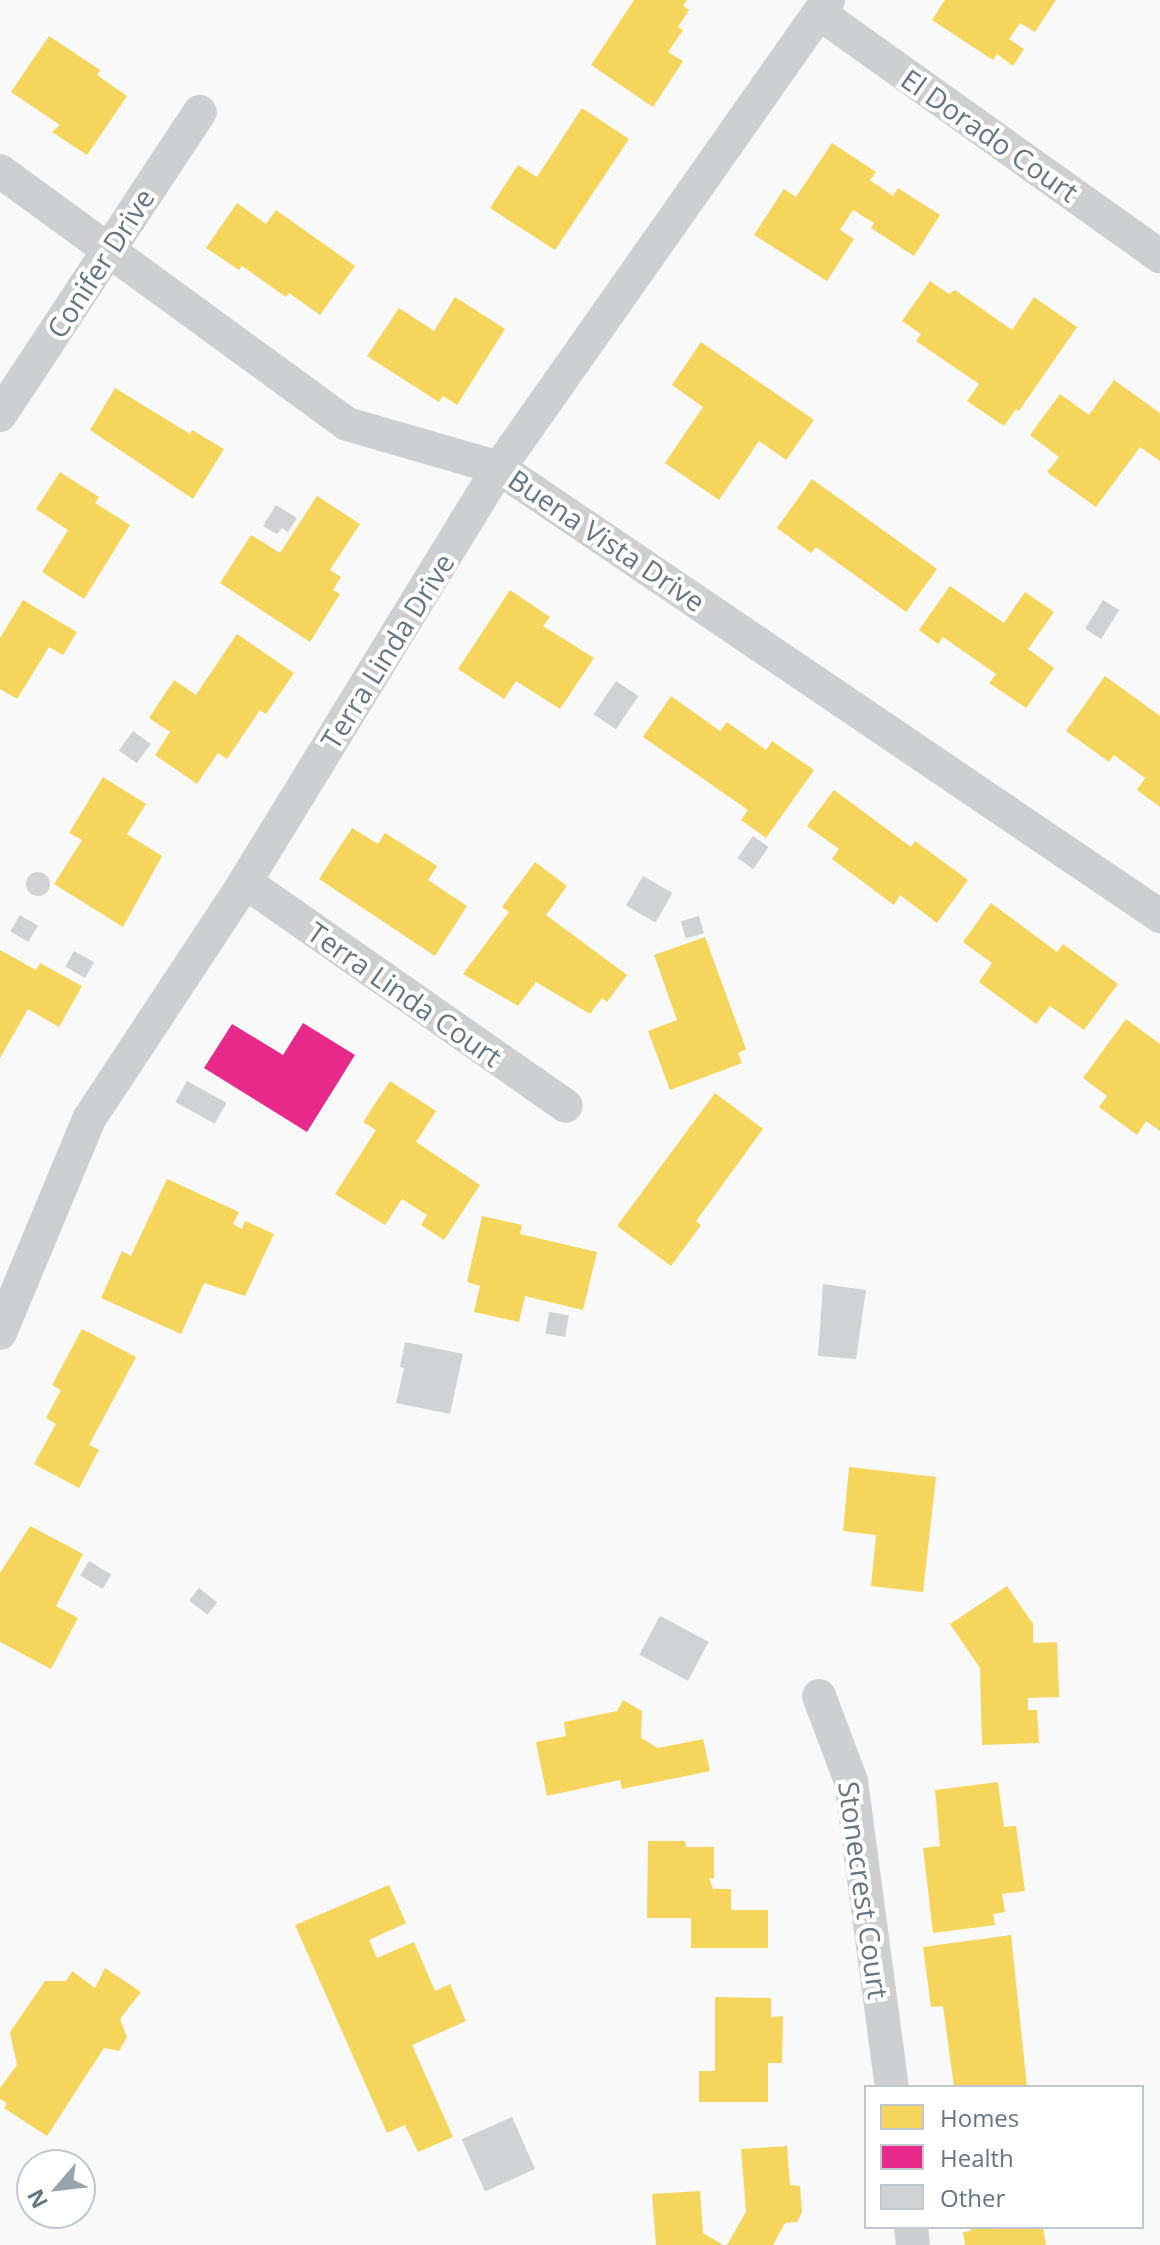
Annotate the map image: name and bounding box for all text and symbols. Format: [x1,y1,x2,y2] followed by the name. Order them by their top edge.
[895,61,1085,209] street label: El Dorado Court
[39,182,161,344] street label: Conifer Drive
[502,462,712,618] street label: Buena Vista Drive
[313,547,461,755] street label: Terra Linda Drive
[302,915,508,1073] street label: Terra Linda Court
[832,1779,896,2001] street label: Stonecrest Court
[864,2085,1144,2229] legend
[940,2101,1019,2134] text: Homes
[940,2141,1014,2174] text: Health
[16,2149,96,2229] north arrow
[940,2181,1005,2214] text: Other
[19,2184,54,2214] text: N

